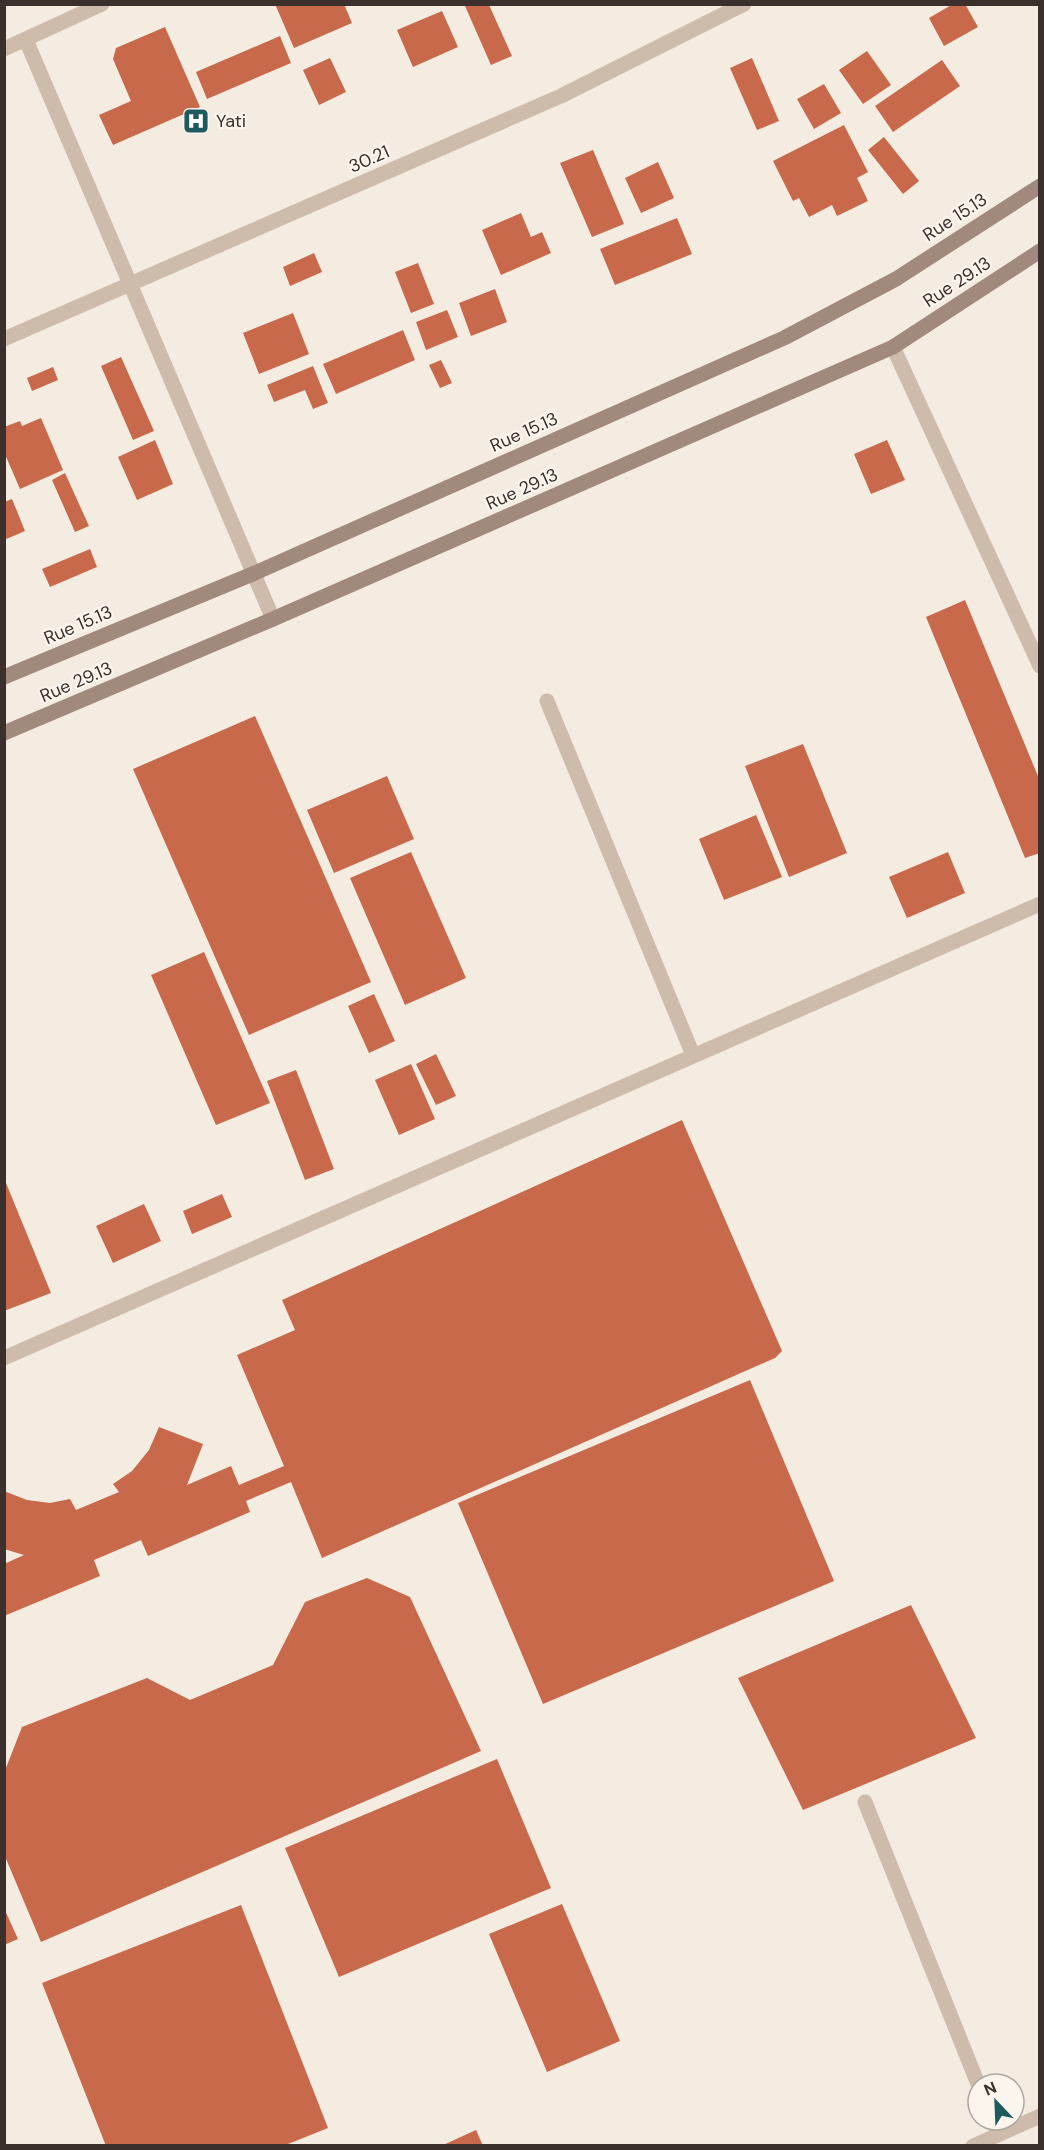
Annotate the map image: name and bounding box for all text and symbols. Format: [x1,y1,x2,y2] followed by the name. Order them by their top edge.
[181,106,211,136] hospital icon: Yati
[216,109,246,133] place label: Yati
[345,140,393,178] street label: 30.21
[918,187,992,247] street label: Rue 15.13
[918,251,996,313] street label: Rue 29.13
[486,406,562,458] street label: Rue 15.13
[482,463,562,515] street label: Rue 29.13
[40,600,116,650] street label: Rue 15.13
[36,656,116,708] street label: Rue 29.13
[966,2072,1026,2132] north arrow
[981,2077,1000,2101] text: N

